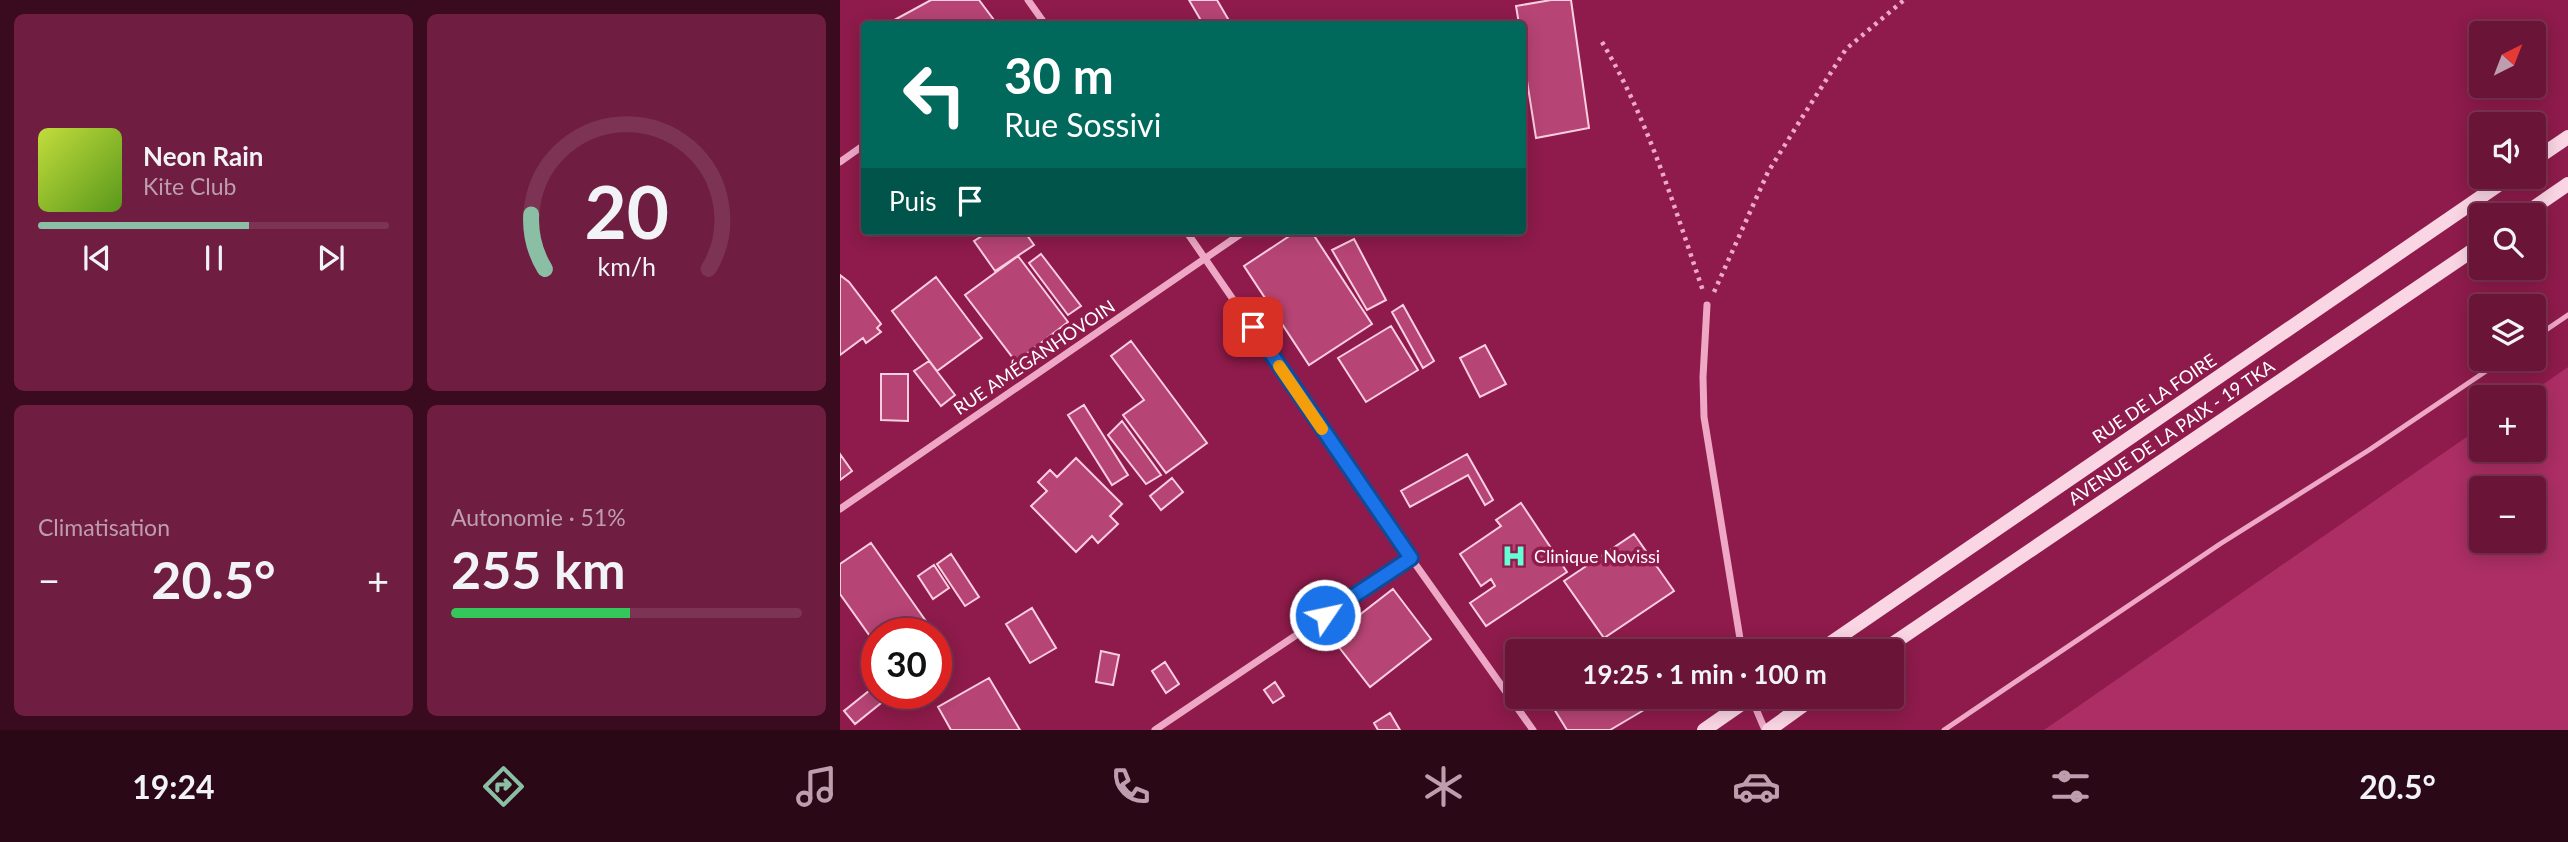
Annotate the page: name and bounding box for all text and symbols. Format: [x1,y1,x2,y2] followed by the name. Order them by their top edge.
[2469,21,2546,98] north arrow
[2469,21,2546,553] map controls
[1004,46,1114,104] text: 30 m
[889,49,980,140] icon: left
[1004,105,1161,144] text: Rue Sossivi
[2469,112,2546,189] button: sound
[143,140,263,172] text: Neon Rain
[584,167,669,255] text: 20
[143,172,236,200] text: Kite Club
[951,182,989,220] icon: arrive
[889,185,937,217] text: Puis
[2469,203,2546,280] button: search
[78,239,116,277] icon: previous
[195,239,233,277] icon: pause
[312,239,350,277] icon: next
[597,251,656,281] text: km/h
[2469,294,2546,371] button: layers
[949,295,1119,419] street label: RUE AMÉGANHOVOIN
[1223,297,1283,357] pin
[1234,308,1272,346] icon: arrive
[2088,348,2220,448] street label: RUE DE LA FOIRE
[2064,354,2279,509] street label: AVENUE DE LA PAIX - 19 TKA
[2469,385,2546,462] button: +
[2469,476,2546,553] button: −
[451,503,626,531] text: Autonomie · 51%
[38,513,170,541] text: Climatisation
[451,538,625,600] text: 255 km
[1500,542,1528,570] hospital icon: Clinique Novissi
[1534,545,1660,567] place label: Clinique Novissi
[151,548,276,610] text: 20.5°
[38,557,60,603] text: −
[367,557,389,603] text: +
[1288,578,1362,652] position arrow
[861,618,952,709] speed limit sign: 30
[1582,658,1827,690] text: 19:25 · 1 min · 100 m
[479,762,528,811] icon: directions
[792,762,841,811] icon: music
[1106,762,1155,811] icon: phone
[1419,762,1468,811] icon: climate
[1732,762,1781,811] icon: car
[2046,762,2095,811] icon: filters
[132,767,215,806] text: 19:24
[2359,767,2436,806] text: 20.5°

